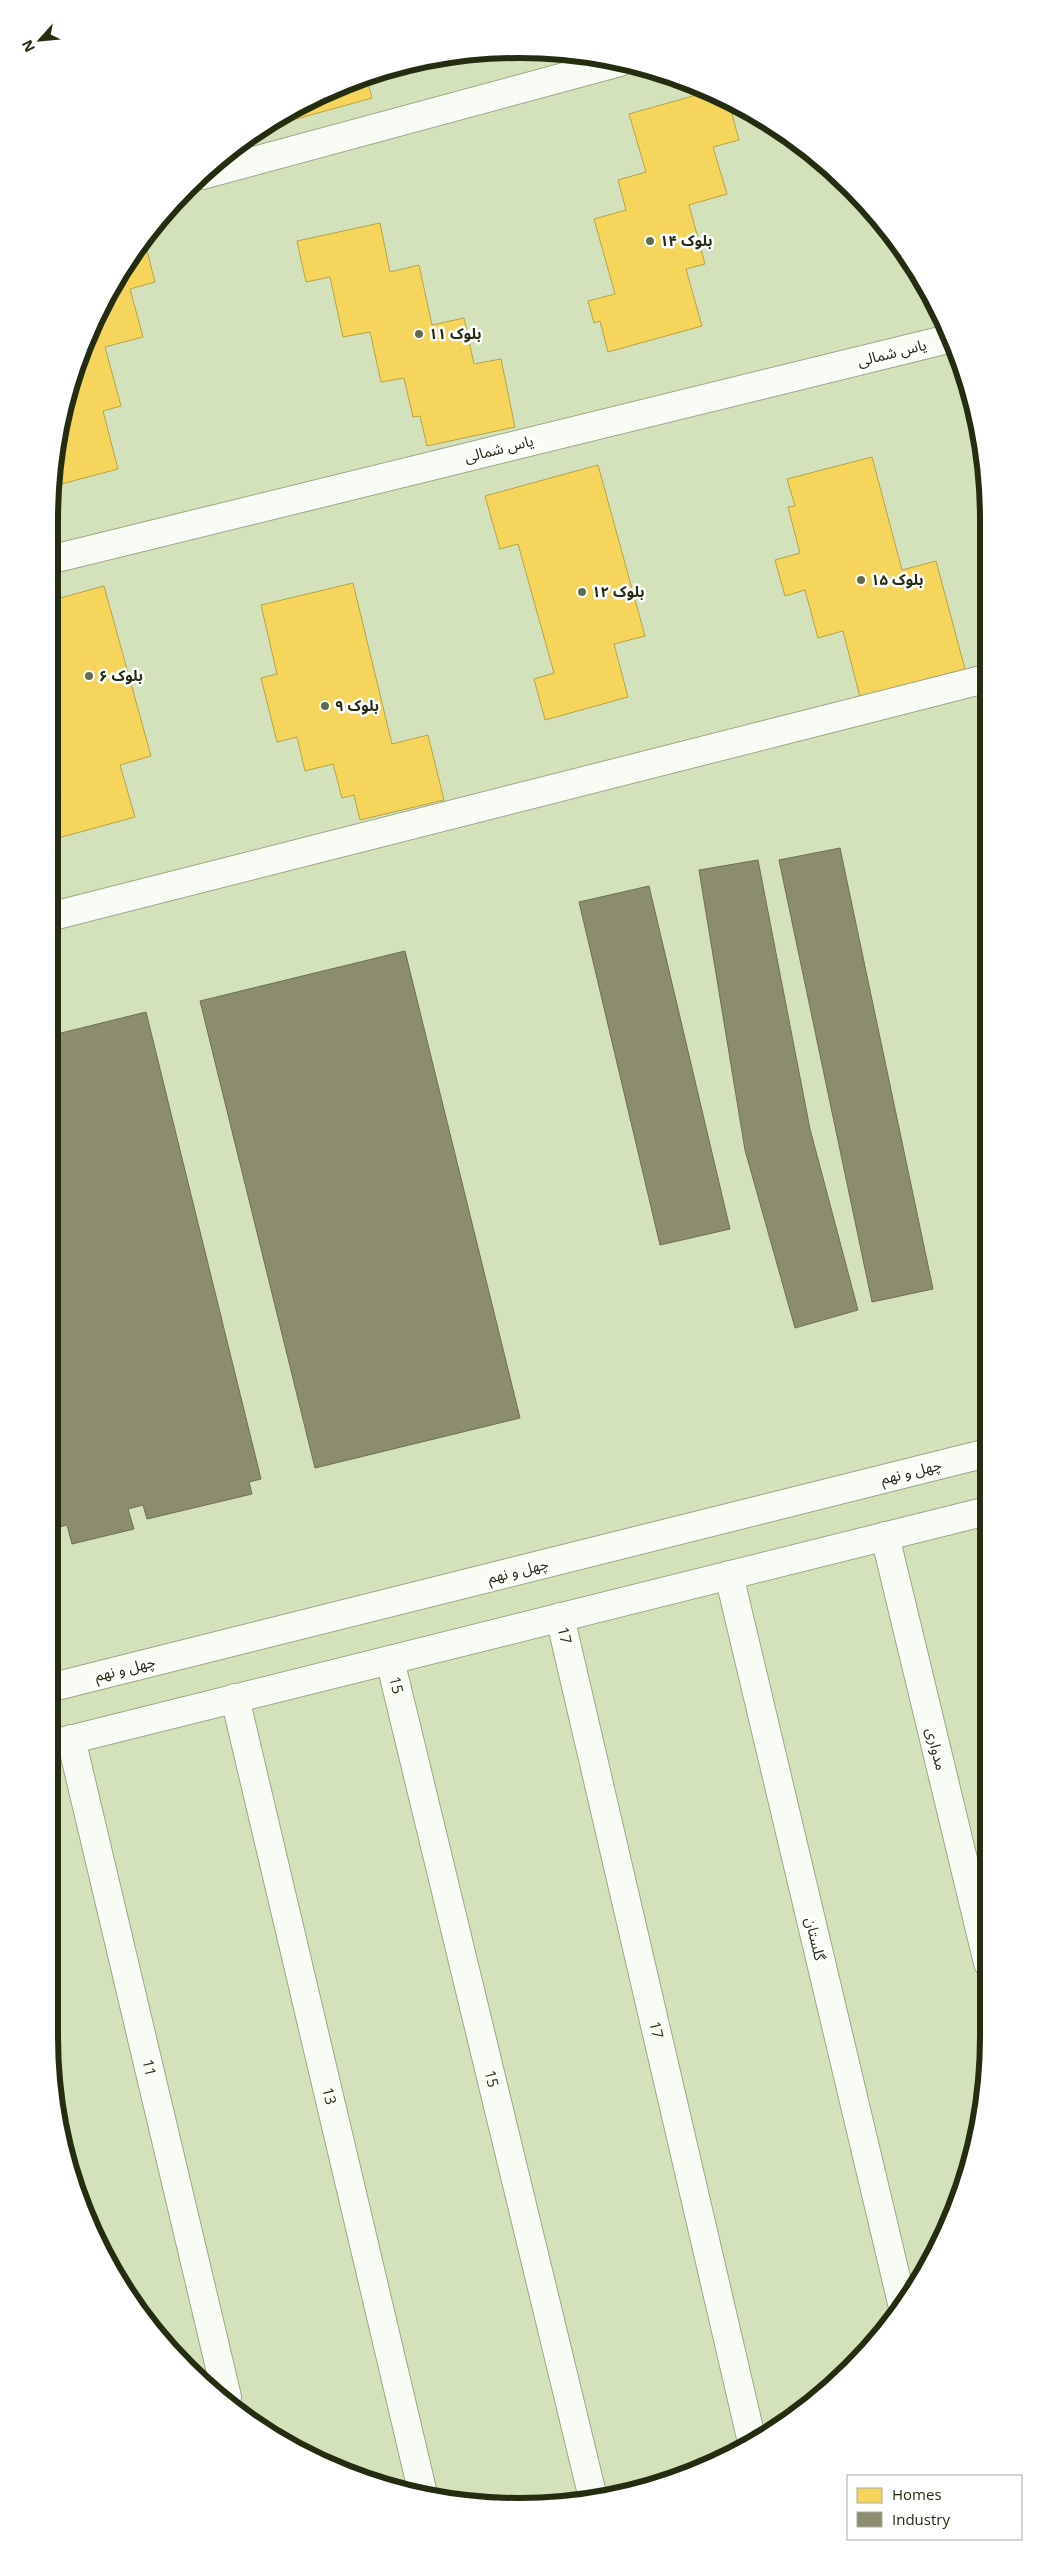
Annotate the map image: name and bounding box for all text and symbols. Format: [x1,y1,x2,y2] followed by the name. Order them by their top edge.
[15,15,65,65] north arrow
[17,37,39,56] text: N
[660,230,712,250] place label: بلوک ۱۴
[644,235,656,247] marker: بلوک ۱۴
[429,323,481,343] place label: بلوک ۱۱
[413,328,425,340] marker: بلوک ۱۱
[855,334,928,370] street label: یاس شمالی
[462,430,535,466] street label: یاس شمالی
[871,569,923,589] place label: بلوک ۱۵
[855,574,867,586] marker: بلوک ۱۵
[592,581,644,601] place label: بلوک ۱۲
[576,586,588,598] marker: بلوک ۱۲
[99,665,143,685] place label: بلوک ۶
[83,670,95,682] marker: بلوک ۶
[335,695,379,715] place label: بلوک ۹
[319,700,331,712] marker: بلوک ۹
[878,1454,944,1490] street label: چهل و نهم
[485,1553,551,1589] street label: چهل و نهم
[554,1625,577,1646] street label: 17
[92,1651,158,1687] street label: چهل و نهم
[385,1674,409,1696] street label: 15
[922,1725,952,1772] street label: مدواری
[801,1915,831,1963] street label: گلستان
[645,2019,669,2040] street label: 17
[138,2057,162,2078] street label: 11
[481,2068,504,2089] street label: 15
[318,2085,342,2106] street label: 13
[847,2475,1022,2540] legend
[892,2484,942,2504] text: Homes
[892,2509,950,2529] text: Industry

